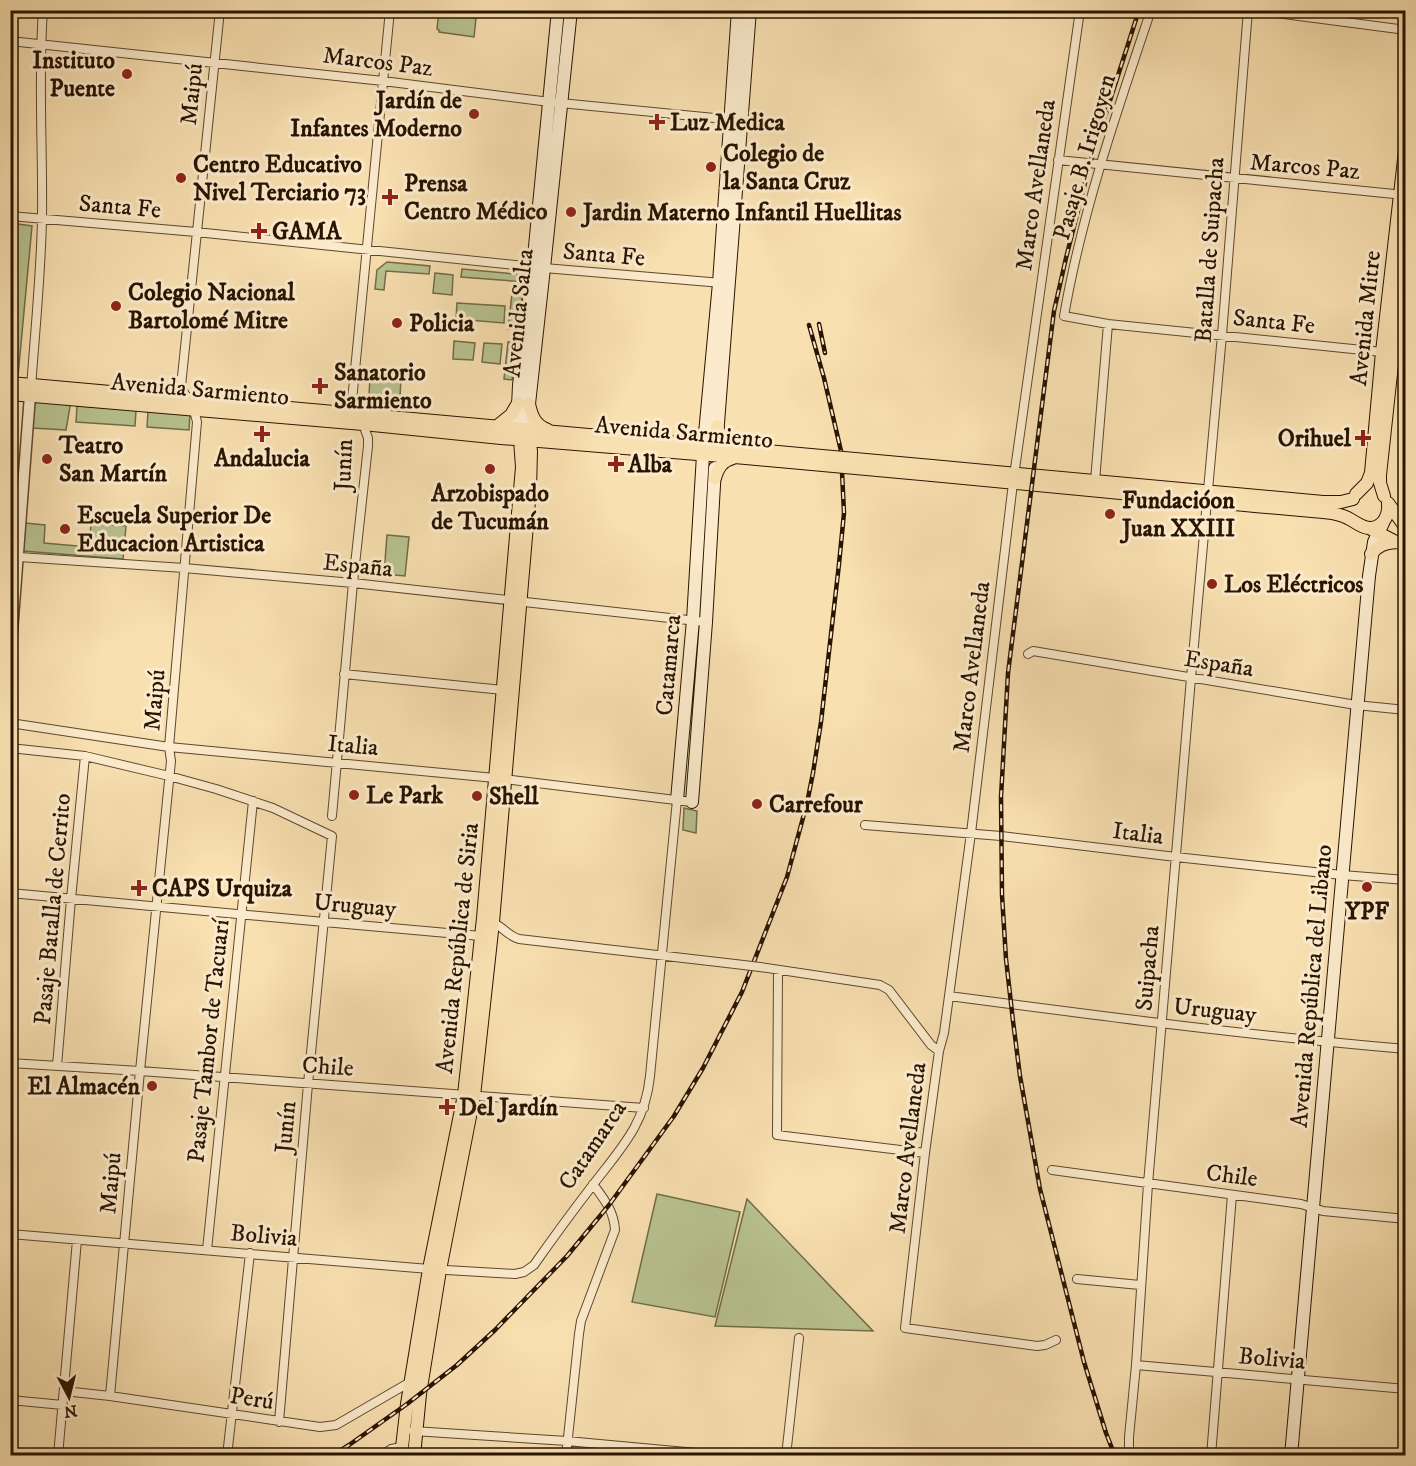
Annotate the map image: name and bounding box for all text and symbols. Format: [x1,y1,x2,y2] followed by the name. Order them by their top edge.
[321,40,435,84] street label: Marcos Paz
[32,46,115,104] place label: Instituto Puente
[174,62,210,126] street label: Maipú
[120,67,134,81] marker: Instituto Puente
[1047,70,1123,244] street label: Pasaje B. Irigoyen
[290,86,462,144] place label: Jardín de Infantes Moderno
[1009,97,1063,273] street label: Marco Avellaneda
[467,107,481,121] marker: Jardín de Infantes Moderno
[670,108,785,138] place label: Luz Medica
[648,113,666,131] marker: Luz Medica
[722,139,851,197] place label: Colegio de la Santa Cruz
[1248,147,1362,187] street label: Marcos Paz
[193,150,366,208] place label: Centro Educativo Nivel Terciario 73
[1189,156,1231,344] street label: Batalla de Suipacha
[704,160,718,174] marker: Colegio de la Santa Cruz
[404,169,548,227] place label: Prensa Centro Médico
[174,171,188,185] marker: Centro Educativo Nivel Terciario 73
[78,188,162,226] street label: Santa Fe
[381,188,399,206] marker: Prensa Centro Médico
[580,198,902,228] place label: Jardin Materno Infantil Huellitas
[564,205,578,219] marker: Jardin Materno Infantil Huellitas
[272,217,342,247] place label: GAMA
[250,222,268,240] marker: GAMA
[562,236,646,274] street label: Santa Fe
[497,247,541,379] street label: Avenida Salta
[1344,249,1388,387] street label: Avenida Mitre
[128,278,296,336] place label: Colegio Nacional Bartolomé Mitre
[109,299,123,313] marker: Colegio Nacional Bartolomé Mitre
[1231,303,1316,341] street label: Santa Fe
[409,309,475,339] place label: Policia
[390,316,404,330] marker: Policia
[334,358,432,416] place label: Sanatorio Sarmiento
[109,367,290,413] street label: Avenida Sarmiento
[311,377,329,395] marker: Sanatorio Sarmiento
[593,410,774,456] street label: Avenida Sarmiento
[1278,424,1352,454] place label: Orihuel
[255,427,269,441] marker: Andalucia
[58,431,167,489] place label: Teatro San Martín
[1356,431,1370,445] marker: Orihuel
[328,438,360,494] street label: Junín
[213,444,310,474] place label: Andalucia
[627,450,673,480] place label: Alba
[40,452,54,466] marker: Teatro San Martín
[609,457,623,471] marker: Alba
[483,462,497,476] marker: Arzobispado de Tucumán
[430,479,549,537] place label: Arzobispado de Tucumán
[1119,486,1235,544] place label: Fundacióon Juan XXIII
[77,501,271,559] place label: Escuela Superior De Educacion Artistica
[1103,507,1117,521] marker: Fundacióon Juan XXIII
[58,522,72,536] marker: Escuela Superior De Educacion Artistica
[322,547,395,585] street label: España
[1224,570,1363,600] place label: Los Eléctricos
[1205,577,1219,591] marker: Los Eléctricos
[947,579,997,755] street label: Marco Avellaneda
[650,612,688,717] street label: Catamarca
[1182,644,1257,684] street label: España
[137,668,173,732] street label: Maipú
[326,729,380,763] street label: Italia
[366,781,444,811] place label: Le Park
[489,782,539,812] place label: Shell
[347,788,361,802] marker: Le Park
[470,789,484,803] marker: Shell
[769,790,864,820] place label: Carrefour
[28,792,78,1026] street label: Pasaje Batalla de Cerrito
[750,797,764,811] marker: Carrefour
[1111,816,1166,852] street label: Italia
[430,820,486,1075] street label: Avenida República de Siria
[1285,843,1339,1129] street label: Avenida República del Libano
[152,874,293,904] place label: CAPS Urquiza
[130,879,148,897] marker: CAPS Urquiza
[1360,880,1374,894] marker: YPF
[312,887,398,925] street label: Uruguay
[1344,897,1389,927] place label: YPF
[181,916,237,1164] street label: Pasaje Tambor de Tacuarí
[1129,923,1167,1012] street label: Suipacha
[1172,992,1258,1030] street label: Uruguay
[301,1050,355,1084] street label: Chile
[883,1060,933,1236] street label: Marco Avellaneda
[27,1072,140,1102] place label: El Almacén
[145,1079,159,1093] marker: El Almacén
[459,1093,558,1123] place label: Del Jardín
[552,1094,634,1196] street label: Catamarca
[269,1099,303,1156] street label: Junín
[440,1100,454,1114] marker: Del Jardín
[93,1151,129,1215] street label: Maipú
[1204,1158,1259,1194] street label: Chile
[229,1218,299,1254] street label: Bolivia
[1237,1341,1307,1377] street label: Bolivia
[39,1367,99,1427] north arrow
[228,1381,276,1417] street label: Perú
[63,1400,78,1422] text: N

